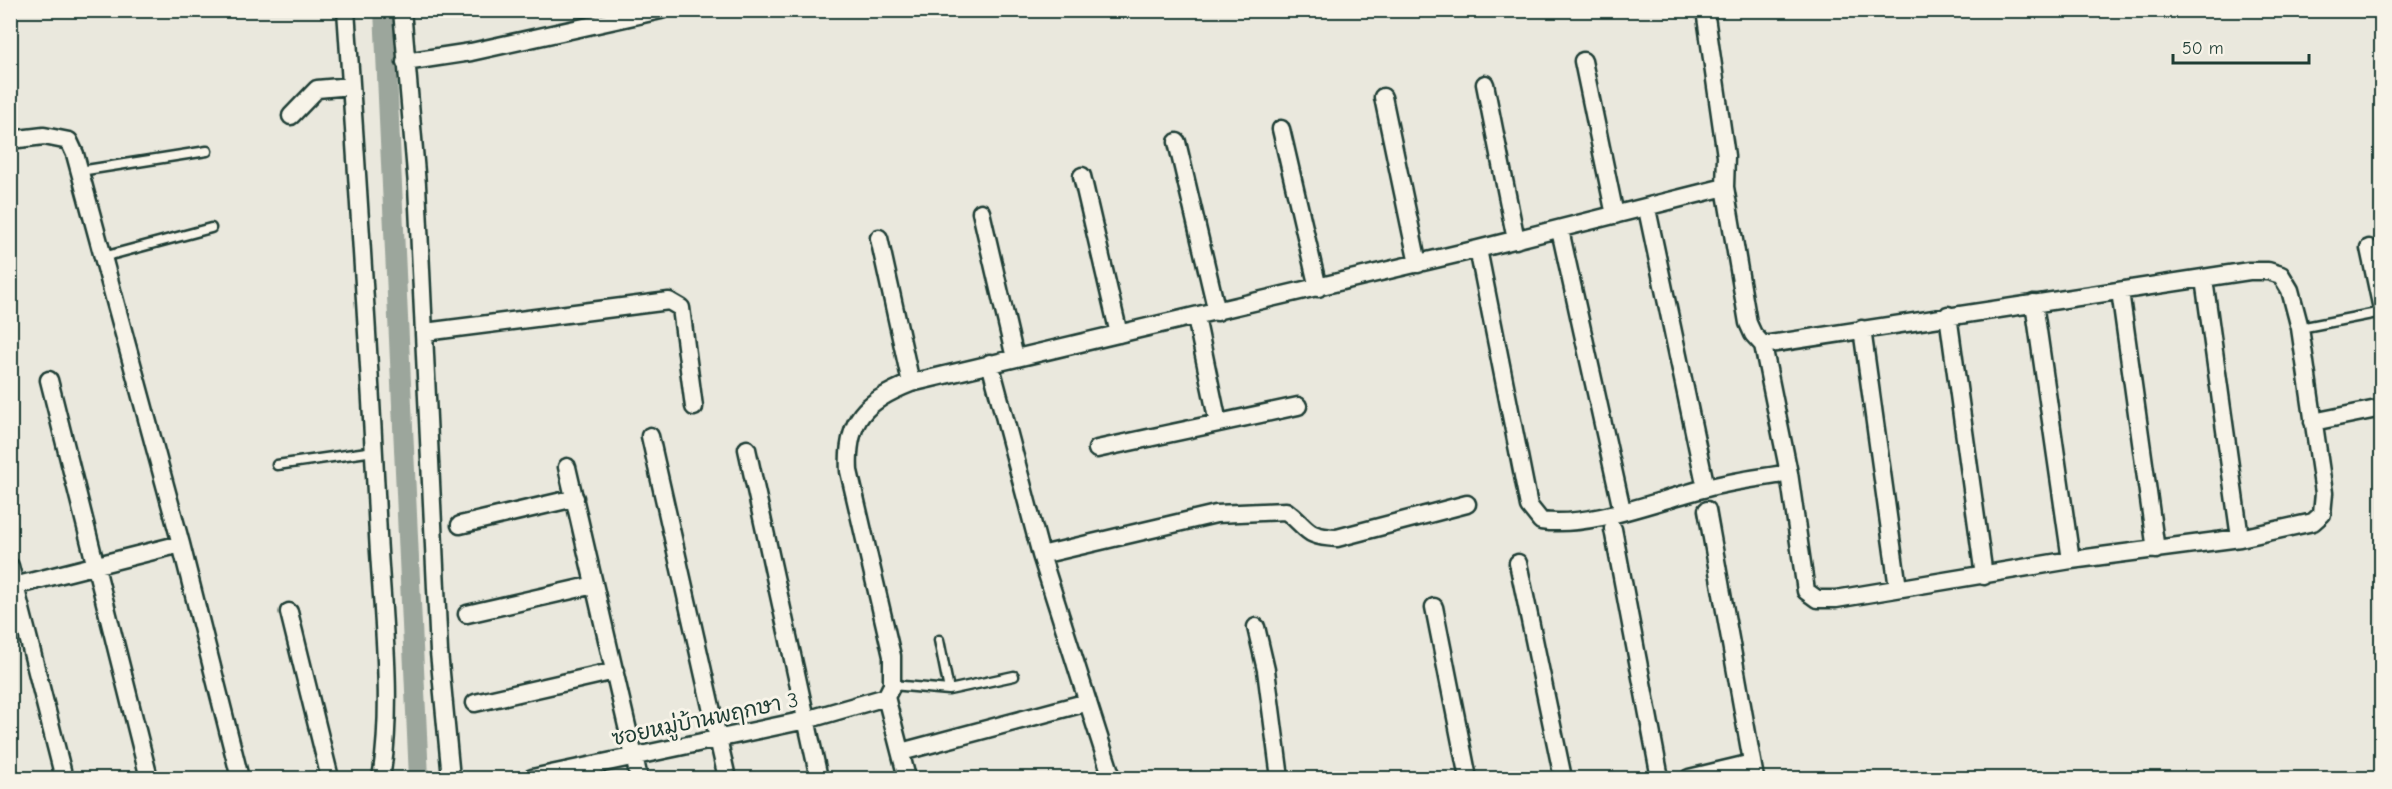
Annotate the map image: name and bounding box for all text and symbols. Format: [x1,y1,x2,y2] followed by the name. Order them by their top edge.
[2173,27,2310,65] scale bar
[2182,38,2224,59] text: 50 m
[609,687,801,754] street label: ซอยหมู่บ้านพฤกษา 3

